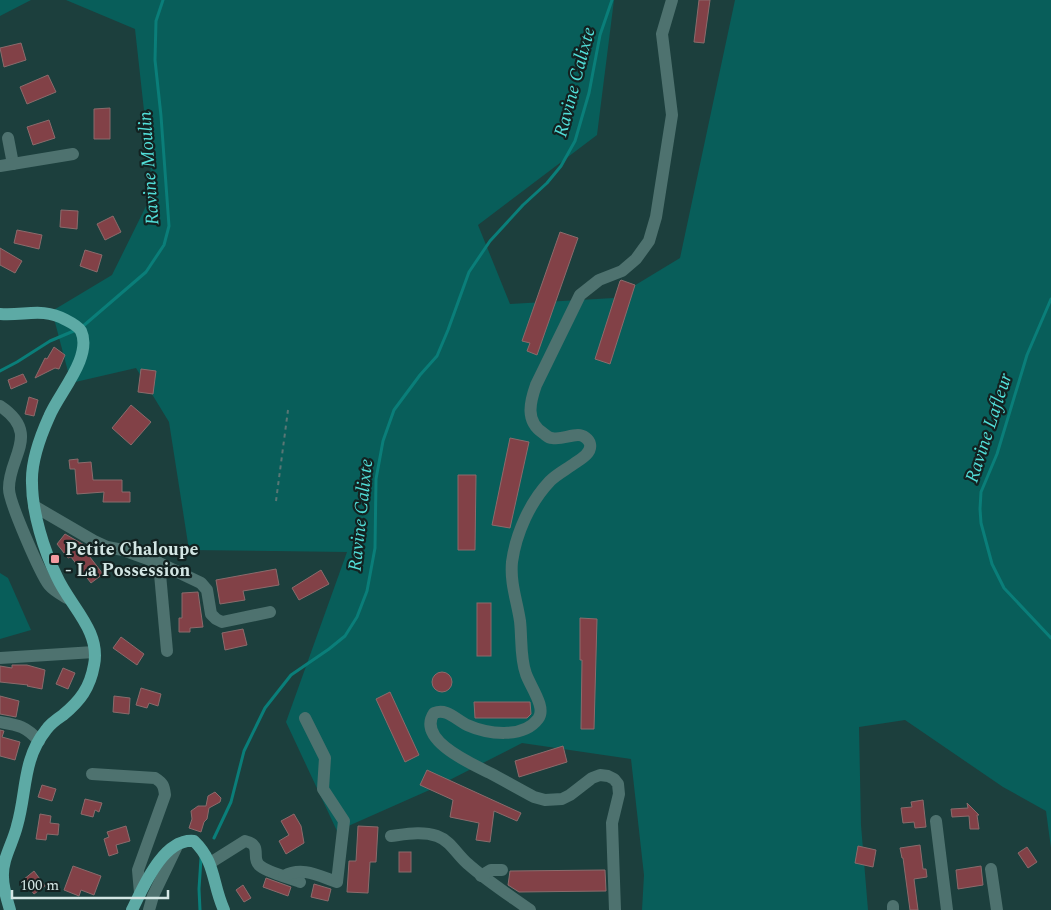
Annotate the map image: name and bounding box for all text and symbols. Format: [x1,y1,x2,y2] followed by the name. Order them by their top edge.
[546,24,604,140] water label: Ravine Calixte
[131,110,167,226] water label: Ravine Moulin
[958,369,1020,487] water label: Ravine Lafleur
[341,457,381,573] water label: Ravine Calixte
[65,536,199,584] place label: Petite Chaloupe - La Possession
[49,553,61,565] marker: Petite Chaloupe - La Possession
[12,868,169,900] scale bar
[20,874,59,897] text: 100 m

